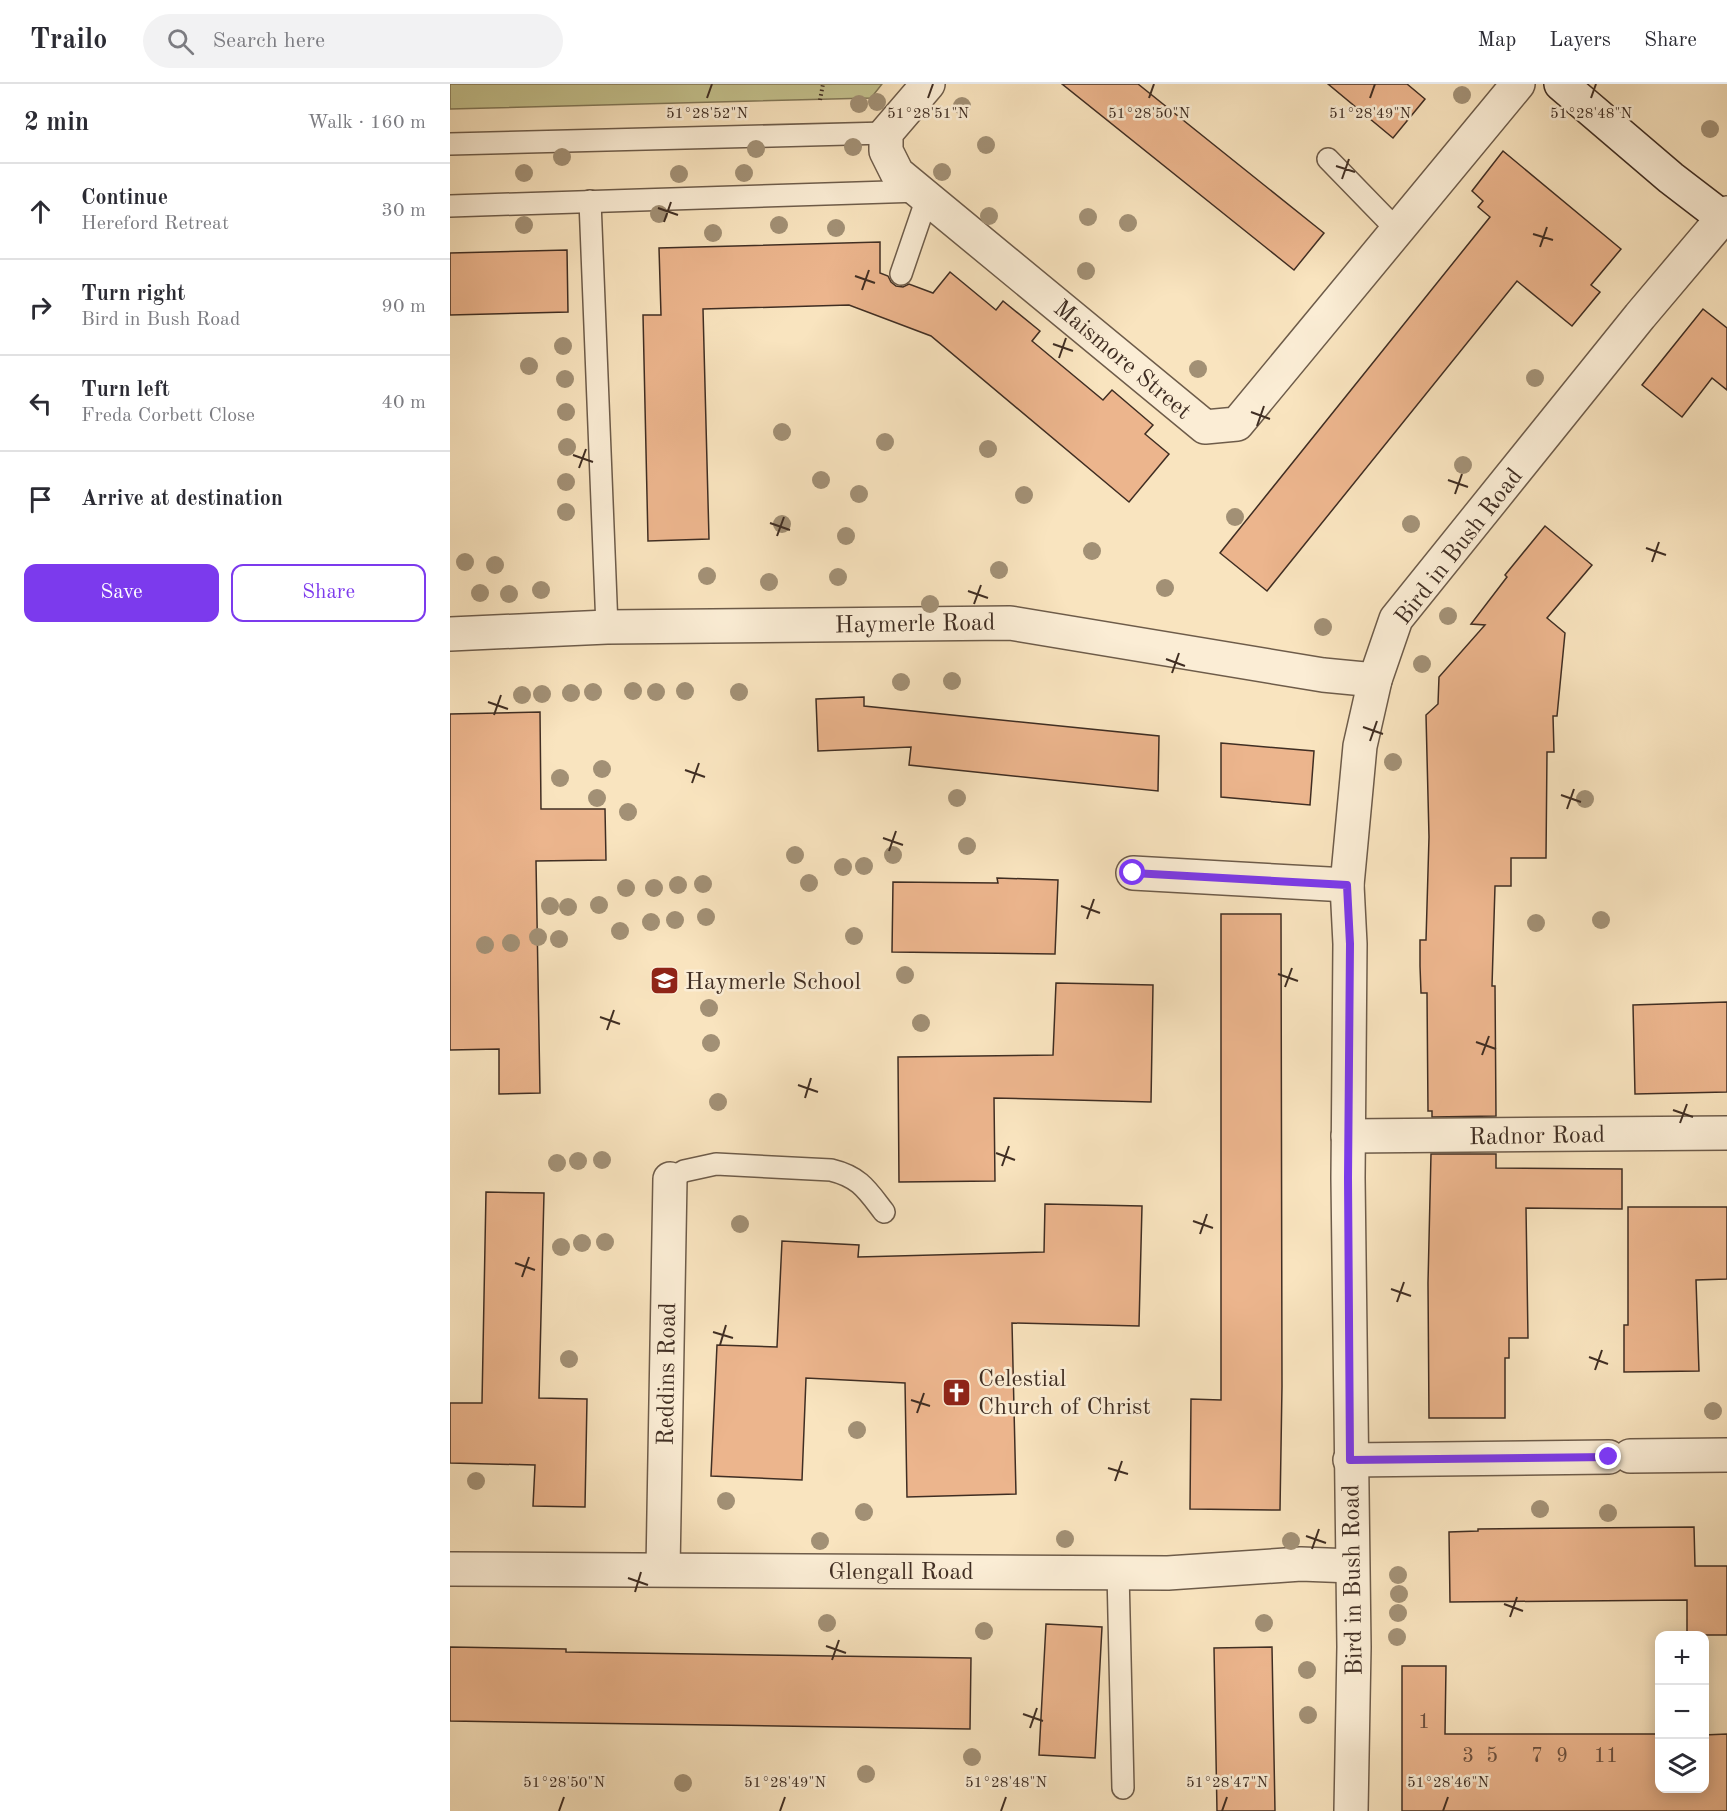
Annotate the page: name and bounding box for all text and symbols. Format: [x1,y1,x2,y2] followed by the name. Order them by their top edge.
[143,14,563,68] search box
[164,25,197,58] icon: search
[30,27,107,55] text: Trailo
[212,30,325,52] text: Search here
[1477,30,1516,51] text: Map
[1549,30,1611,51] text: Layers
[1644,30,1697,51] text: Share
[666,107,748,122] text: 51°28'52"N
[887,107,969,122] text: 51°28'51"N
[1108,107,1190,122] text: 51°28'50"N
[1329,107,1411,122] text: 51°28'49"N
[1550,107,1632,122] text: 51°28'48"N
[24,110,89,136] text: 2 min
[307,113,426,133] text: Walk · 160 m
[81,187,168,209] text: Continue
[24,195,57,228] icon: ahead
[381,201,426,221] text: 30 m
[81,214,229,234] text: Hereford Retreat
[81,283,185,305] text: Turn right
[24,291,57,324] icon: right
[1048,296,1195,425] street label: Maismore Street
[381,297,426,317] text: 90 m
[81,310,240,330] text: Bird in Bush Road
[81,379,170,401] text: Turn left
[24,387,57,420] icon: left
[381,393,426,413] text: 40 m
[81,406,255,426] text: Freda Corbett Close
[1391,464,1528,630] street label: Bird in Bush Road
[24,483,57,516] icon: arrive
[81,488,283,510] text: Arrive at destination
[24,564,219,622] button: Save
[231,564,426,622] button: Share
[834,612,996,638] street label: Haymerle Road
[1119,859,1145,885] route start
[648,965,680,997] school or university icon: Haymerle School
[685,971,861,995] place label: Haymerle School
[1469,1124,1605,1150] street label: Radnor Road
[655,1302,681,1446] street label: Reddins Road
[978,1368,1151,1420] place label: Celestial Church of Christ
[941,1376,973,1408] church icon: Celestial Church of Christ
[1595,1443,1621,1469] route end
[1340,1484,1368,1676] street label: Bird in Bush Road
[828,1561,974,1585] street label: Glengall Road
[1655,1631,1709,1793] map controls
[1655,1631,1709,1685] button: +
[1655,1685,1709,1739] button: −
[1418,1712,1430,1733] house number: 1
[1655,1739,1709,1793] button: layers
[1462,1746,1474,1767] house number: 3
[1486,1746,1498,1767] house number: 5
[1531,1746,1543,1767] house number: 7
[1556,1746,1568,1767] house number: 9
[1594,1746,1618,1767] house number: 11
[523,1776,605,1791] text: 51°28'50"N
[744,1776,826,1791] text: 51°28'49"N
[965,1776,1047,1791] text: 51°28'48"N
[1186,1776,1268,1791] text: 51°28'47"N
[1407,1776,1489,1791] text: 51°28'46"N

